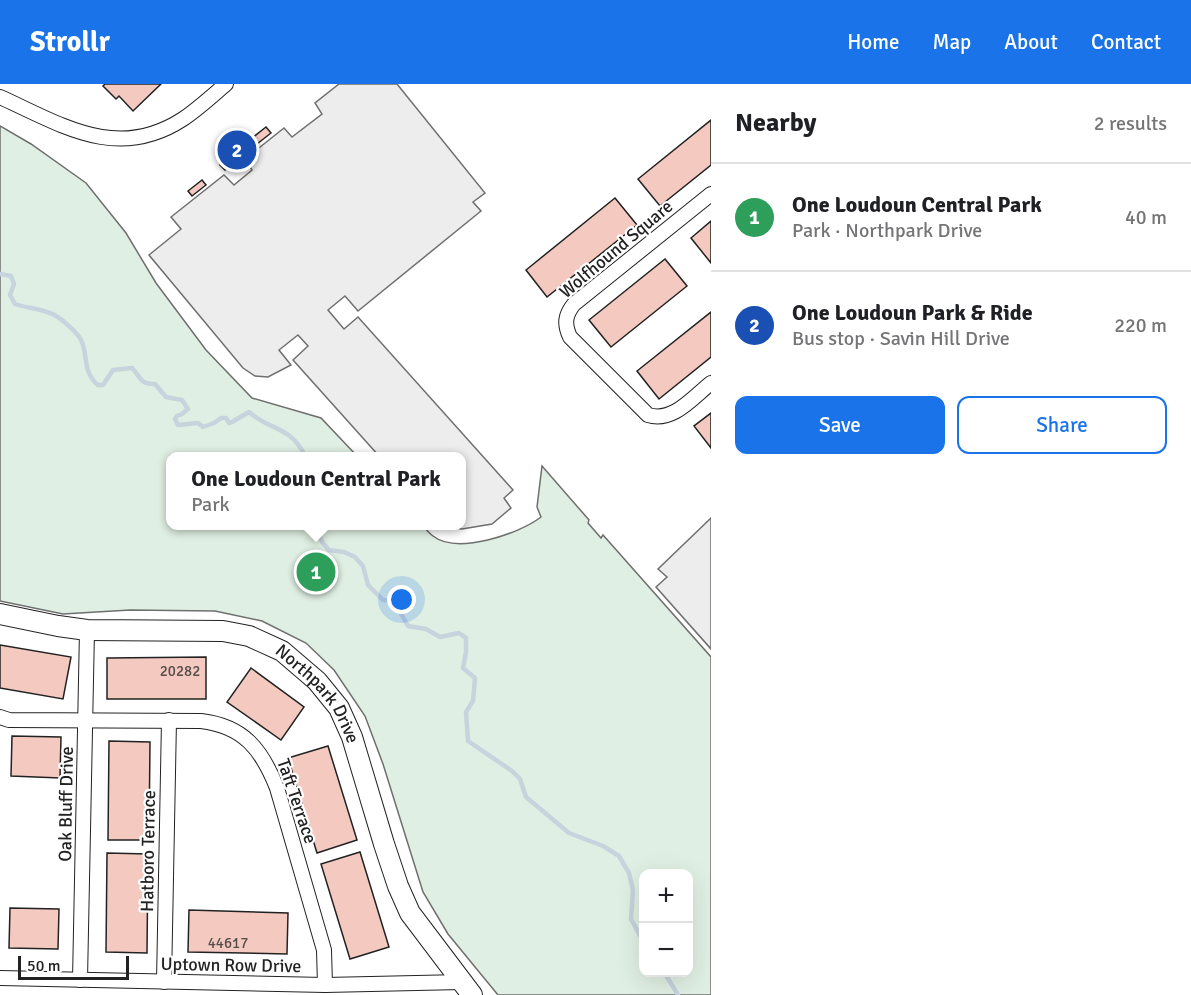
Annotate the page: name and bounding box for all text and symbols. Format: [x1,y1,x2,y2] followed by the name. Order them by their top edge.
[30,25,110,59] text: Strollr
[847,29,900,55] text: Home
[933,29,971,55] text: Map
[1004,29,1058,55] text: About
[1091,29,1161,55] text: Contact
[735,107,816,139] text: Nearby
[1094,111,1167,136] text: 2 results
[218,128,256,172] pin: 2
[792,191,1042,218] text: One Loudoun Central Park
[555,195,677,303] street label: Wolfhound Square
[749,205,760,230] text: 1
[1125,205,1167,230] text: 40 m
[792,218,982,243] text: Park · Northpark Drive
[792,299,1033,326] text: One Loudoun Park & Ride
[749,313,760,338] text: 2
[1114,313,1167,338] text: 220 m
[792,326,1010,351] text: Bus stop · Savin Hill Drive
[735,396,945,454] button: Save
[957,396,1167,454] button: Share
[166,452,466,530] popup
[191,465,441,492] text: One Loudoun Central Park
[191,492,230,517] text: Park
[296,550,336,594] pin: 1
[387,585,416,614] your location
[271,639,364,746] street label: Northpark Drive
[160,662,200,680] house number: 20282
[54,746,78,862] street label: Oak Bluff Drive
[272,756,322,846] street label: Taft Terrace
[136,790,160,912] street label: Hatboro Terrace
[639,869,693,977] map controls
[639,869,693,923] button: +
[639,923,693,977] button: −
[208,934,248,952] house number: 44617
[18,953,129,980] scale bar
[160,953,302,977] street label: Uptown Row Drive
[27,956,61,976] text: 50 m

